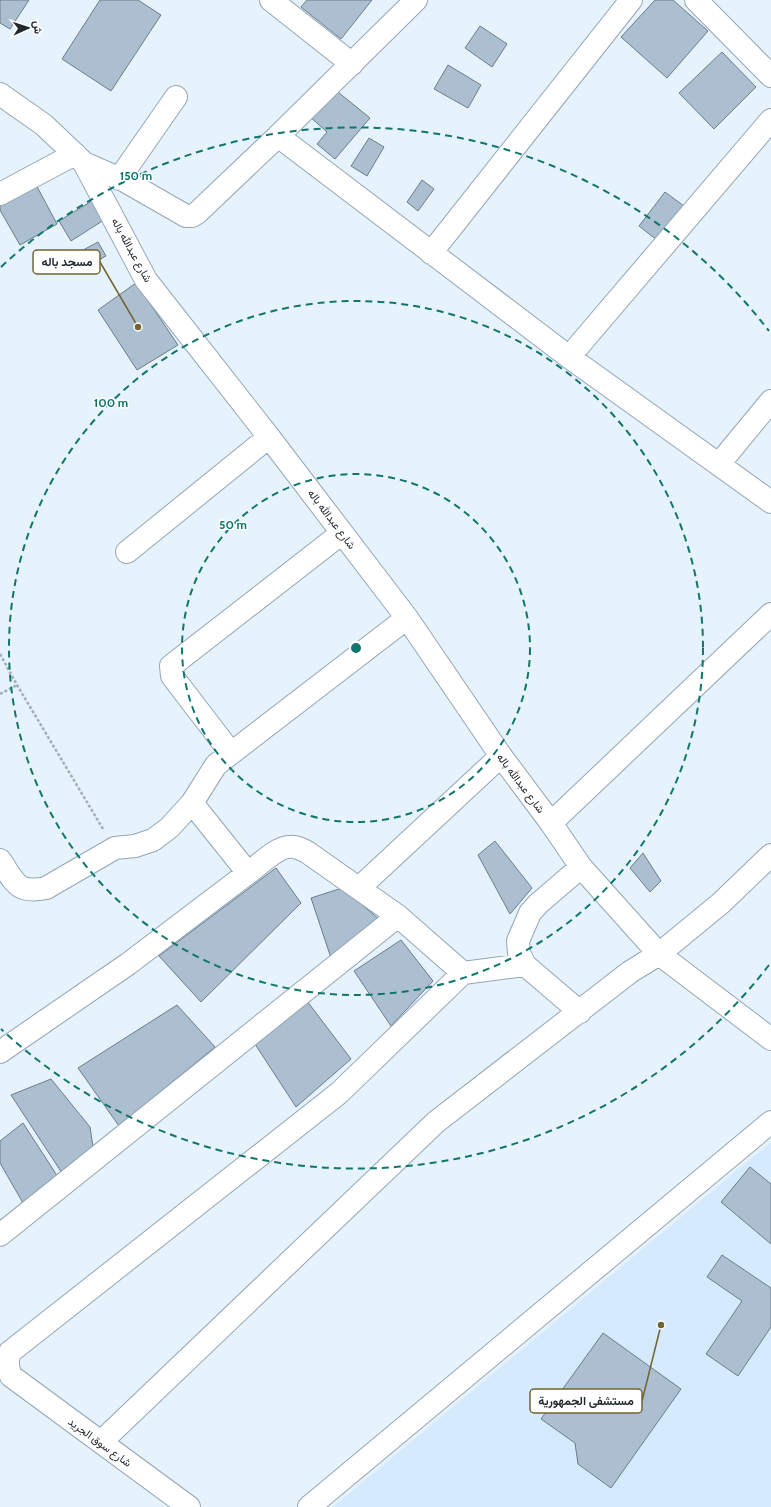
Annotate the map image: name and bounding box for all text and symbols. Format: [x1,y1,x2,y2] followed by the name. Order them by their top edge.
[8,8,48,48] north arrow
[31,21,45,34] text: ش
[120,168,152,183] text: 150 m
[108,215,156,285] street label: شارع عبدالله باله
[33,250,100,274] callout: مسجد باله
[42,254,93,269] text: مسجد باله
[94,395,128,410] text: 100 m
[304,486,359,553] street label: شارع عبدالله باله
[219,517,247,532] text: 50 m
[349,641,363,655] centre of rings
[493,750,548,817] street label: شارع عبدالله باله
[530,1389,642,1413] callout: مستشفى الجمهورية
[538,1393,634,1409] text: مستشفى الجمهورية
[65,1414,135,1471] street label: شارع سوق الجريد

